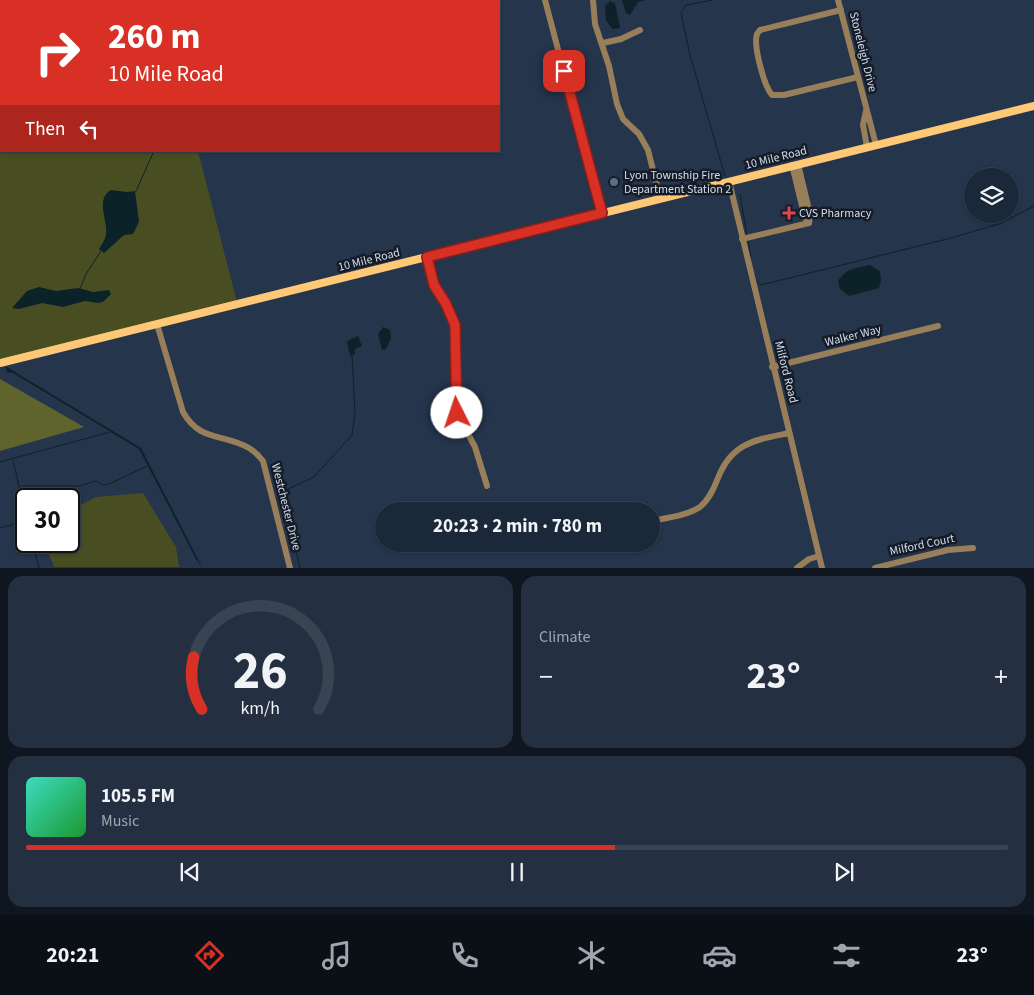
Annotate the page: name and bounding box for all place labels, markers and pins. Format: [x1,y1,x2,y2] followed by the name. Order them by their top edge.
[543,50,585,92] pin
[624,167,731,198] place label: Lyon Township Fire Department Station 2
[608,176,620,188] marker: Lyon Township Fire Department Station 2
[799,205,872,222] place label: CVS Pharmacy
[783,207,795,219] marker: CVS Pharmacy

